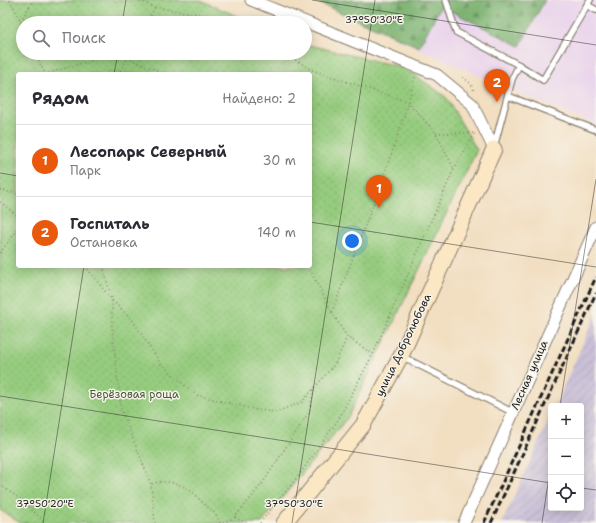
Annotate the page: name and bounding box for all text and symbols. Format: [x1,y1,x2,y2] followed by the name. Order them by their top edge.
[345,13,403,26] text: 37°50'30"E
[16,16,312,60] search box
[30,27,52,49] icon: search
[62,28,106,48] text: Поиск
[484,69,510,102] pin: 2
[32,87,89,109] text: Рядом
[222,90,296,107] text: Найдено: 2
[70,142,227,162] text: Лесопарк Северный
[42,152,48,169] text: 1
[262,152,296,169] text: 30 m
[70,162,101,179] text: Парк
[366,175,392,208] pin: 1
[70,214,149,234] text: Госпиталь
[40,224,50,241] text: 2
[257,224,296,241] text: 140 m
[342,231,362,251] your location
[70,234,137,251] text: Остановка
[372,291,435,399] street label: улица Добролюбова
[507,338,552,412] street label: Лесная улица
[89,387,179,402] park label: Берёзовая роща
[548,403,584,511] map controls
[548,403,584,439] button: +
[548,439,584,475] button: −
[548,475,584,511] button: locate
[16,497,74,510] text: 37°50'20"E
[265,497,323,510] text: 37°50'30"E

